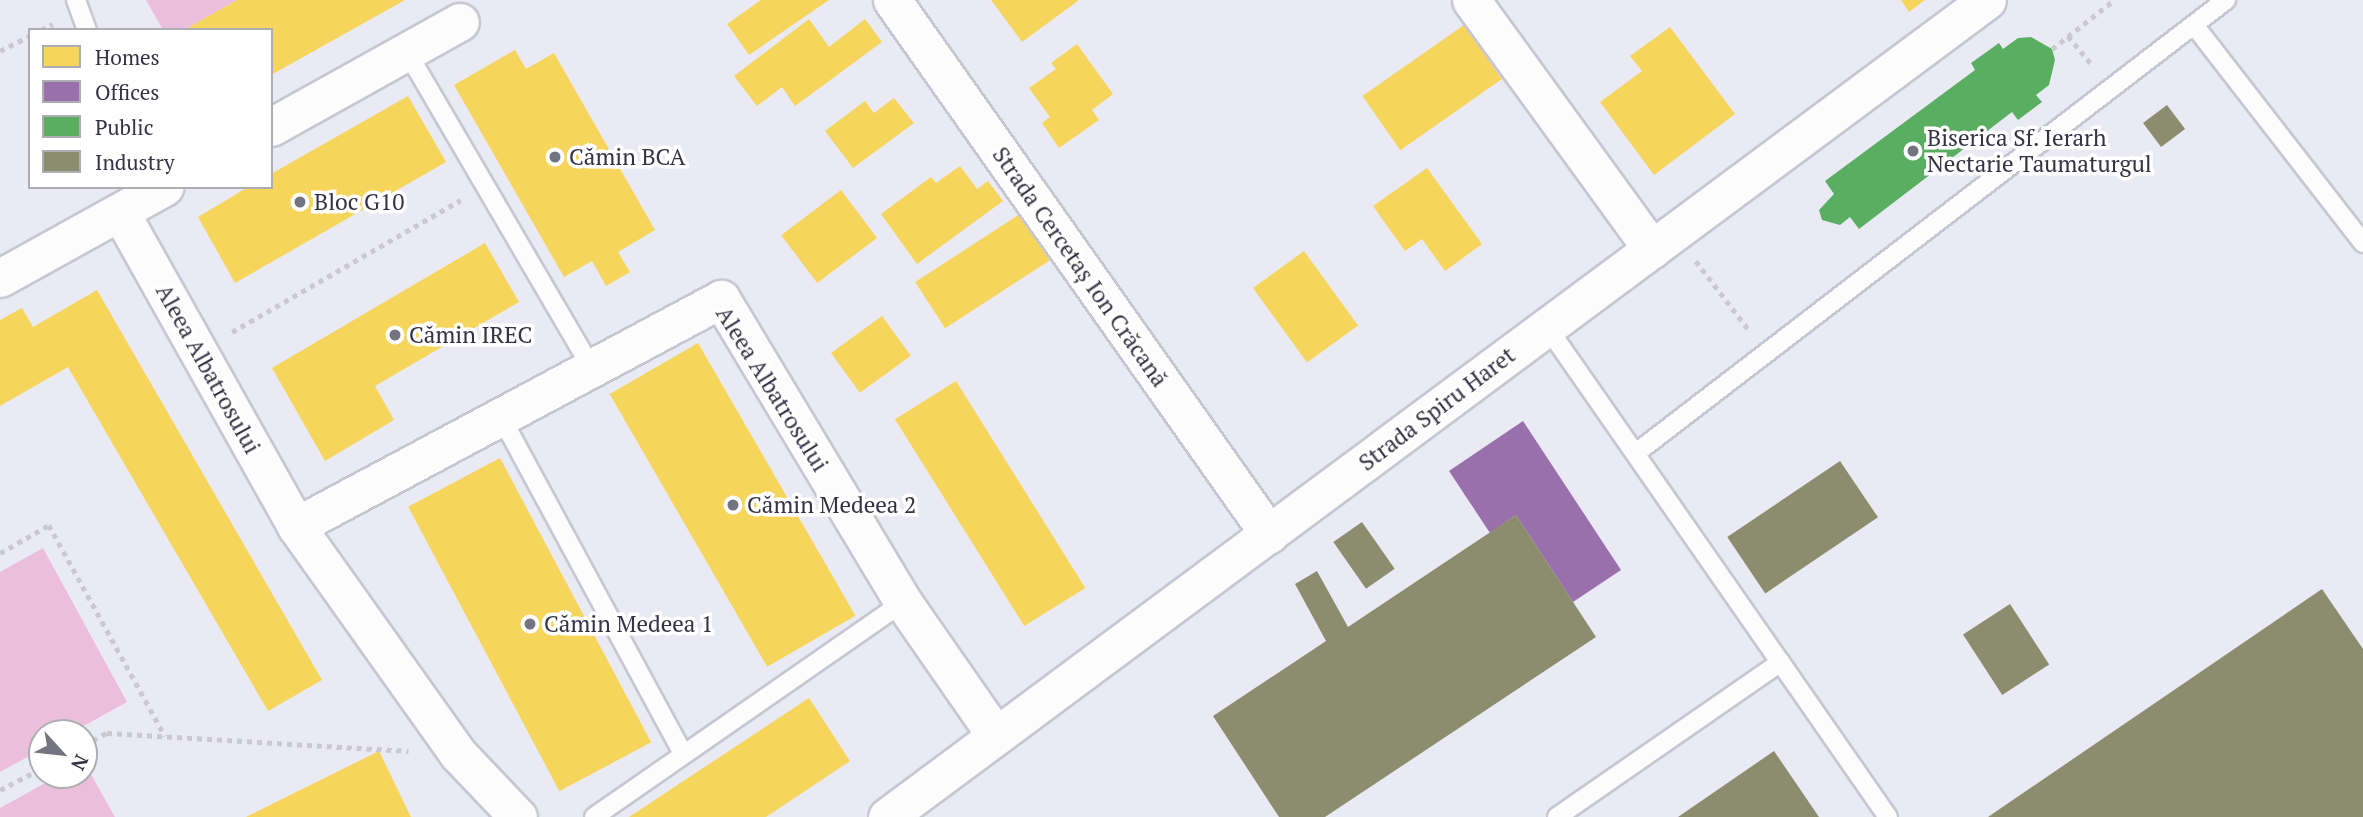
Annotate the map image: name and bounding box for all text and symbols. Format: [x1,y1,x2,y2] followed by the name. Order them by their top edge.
[28,28,273,189] legend
[95,43,160,71] text: Homes
[95,78,159,106] text: Offices
[95,113,153,141] text: Public
[1927,124,2152,178] place label: Biserica Sf. Ierarh Nectarie Taumaturgul
[987,142,1173,392] street label: Strada Cercetaș Ion Crăcană
[569,143,686,171] place label: Cămin BCA
[1905,143,1921,159] marker: Biserica Sf. Ierarh Nectarie Taumaturgul
[95,148,175,176] text: Industry
[547,149,563,165] marker: Cămin BCA
[314,188,404,216] place label: Bloc G10
[292,194,308,210] marker: Bloc G10
[150,279,266,459] street label: Aleea Albatrosului
[710,301,834,477] street label: Aleea Albatrosului
[409,321,532,349] place label: Cămin IREC
[387,327,403,343] marker: Cămin IREC
[1353,341,1521,477] street label: Strada Spiru Haret
[747,491,916,519] place label: Cămin Medeea 2
[725,497,741,513] marker: Cămin Medeea 2
[544,610,713,638] place label: Cămin Medeea 1
[522,616,538,632] marker: Cămin Medeea 1
[28,719,98,789] north arrow
[66,751,95,775] text: N

